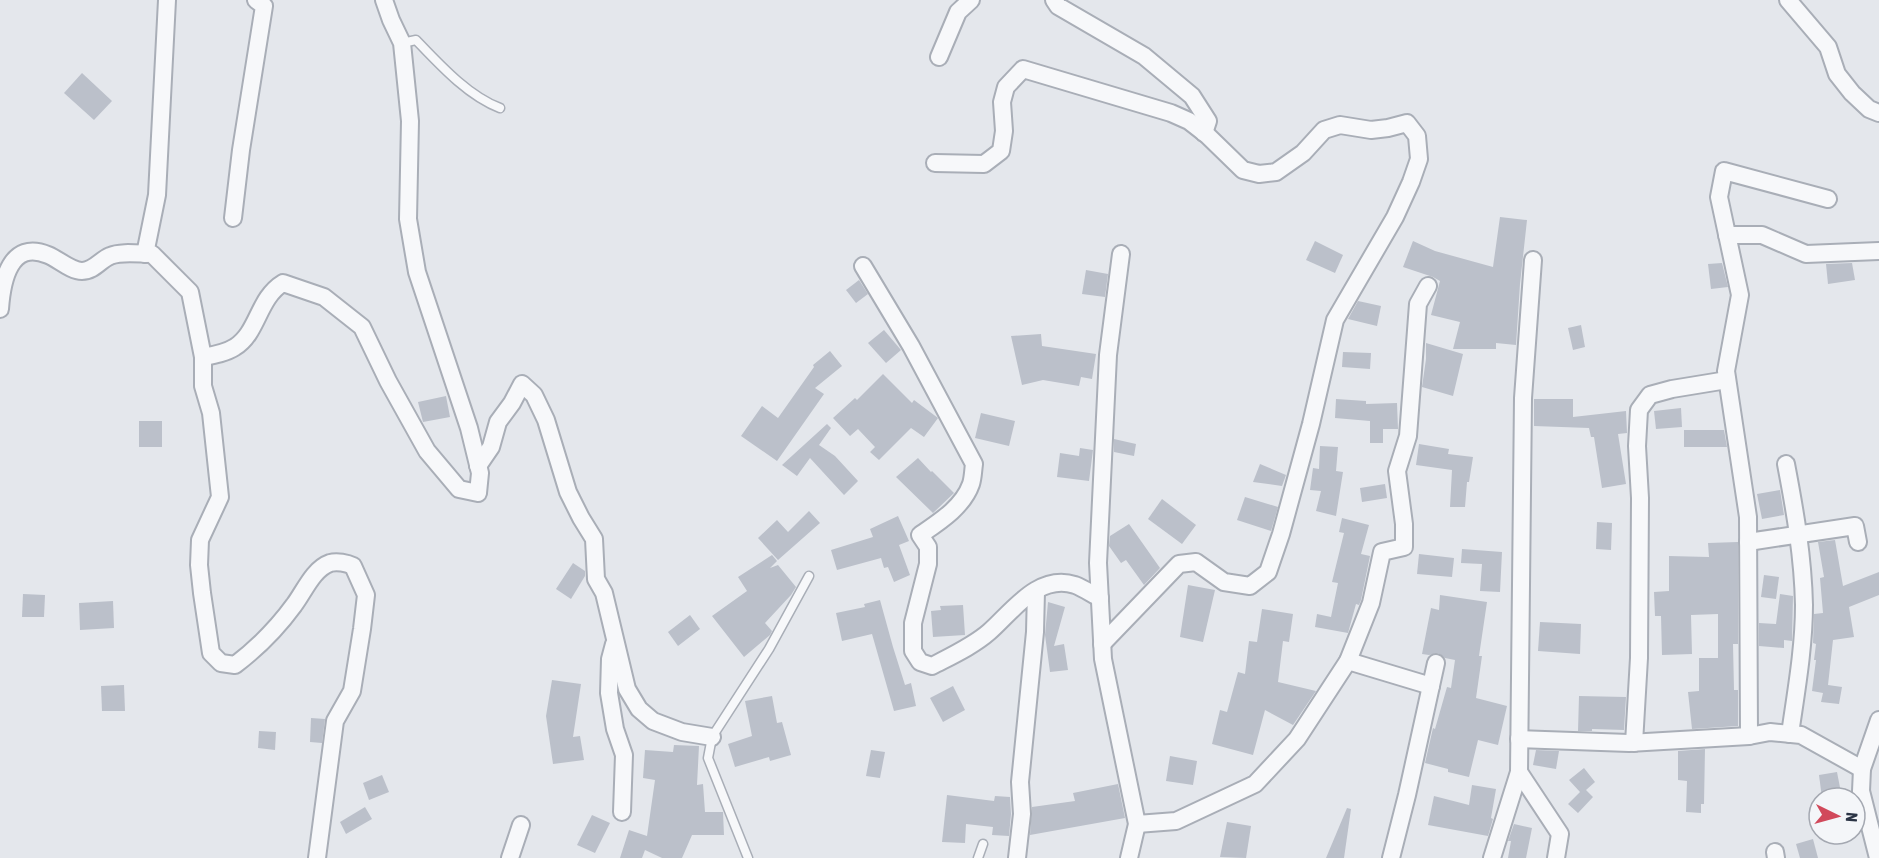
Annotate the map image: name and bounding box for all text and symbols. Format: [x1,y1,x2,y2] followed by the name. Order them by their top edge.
[1807,786,1867,846] north arrow
[1843,812,1861,823] text: N

